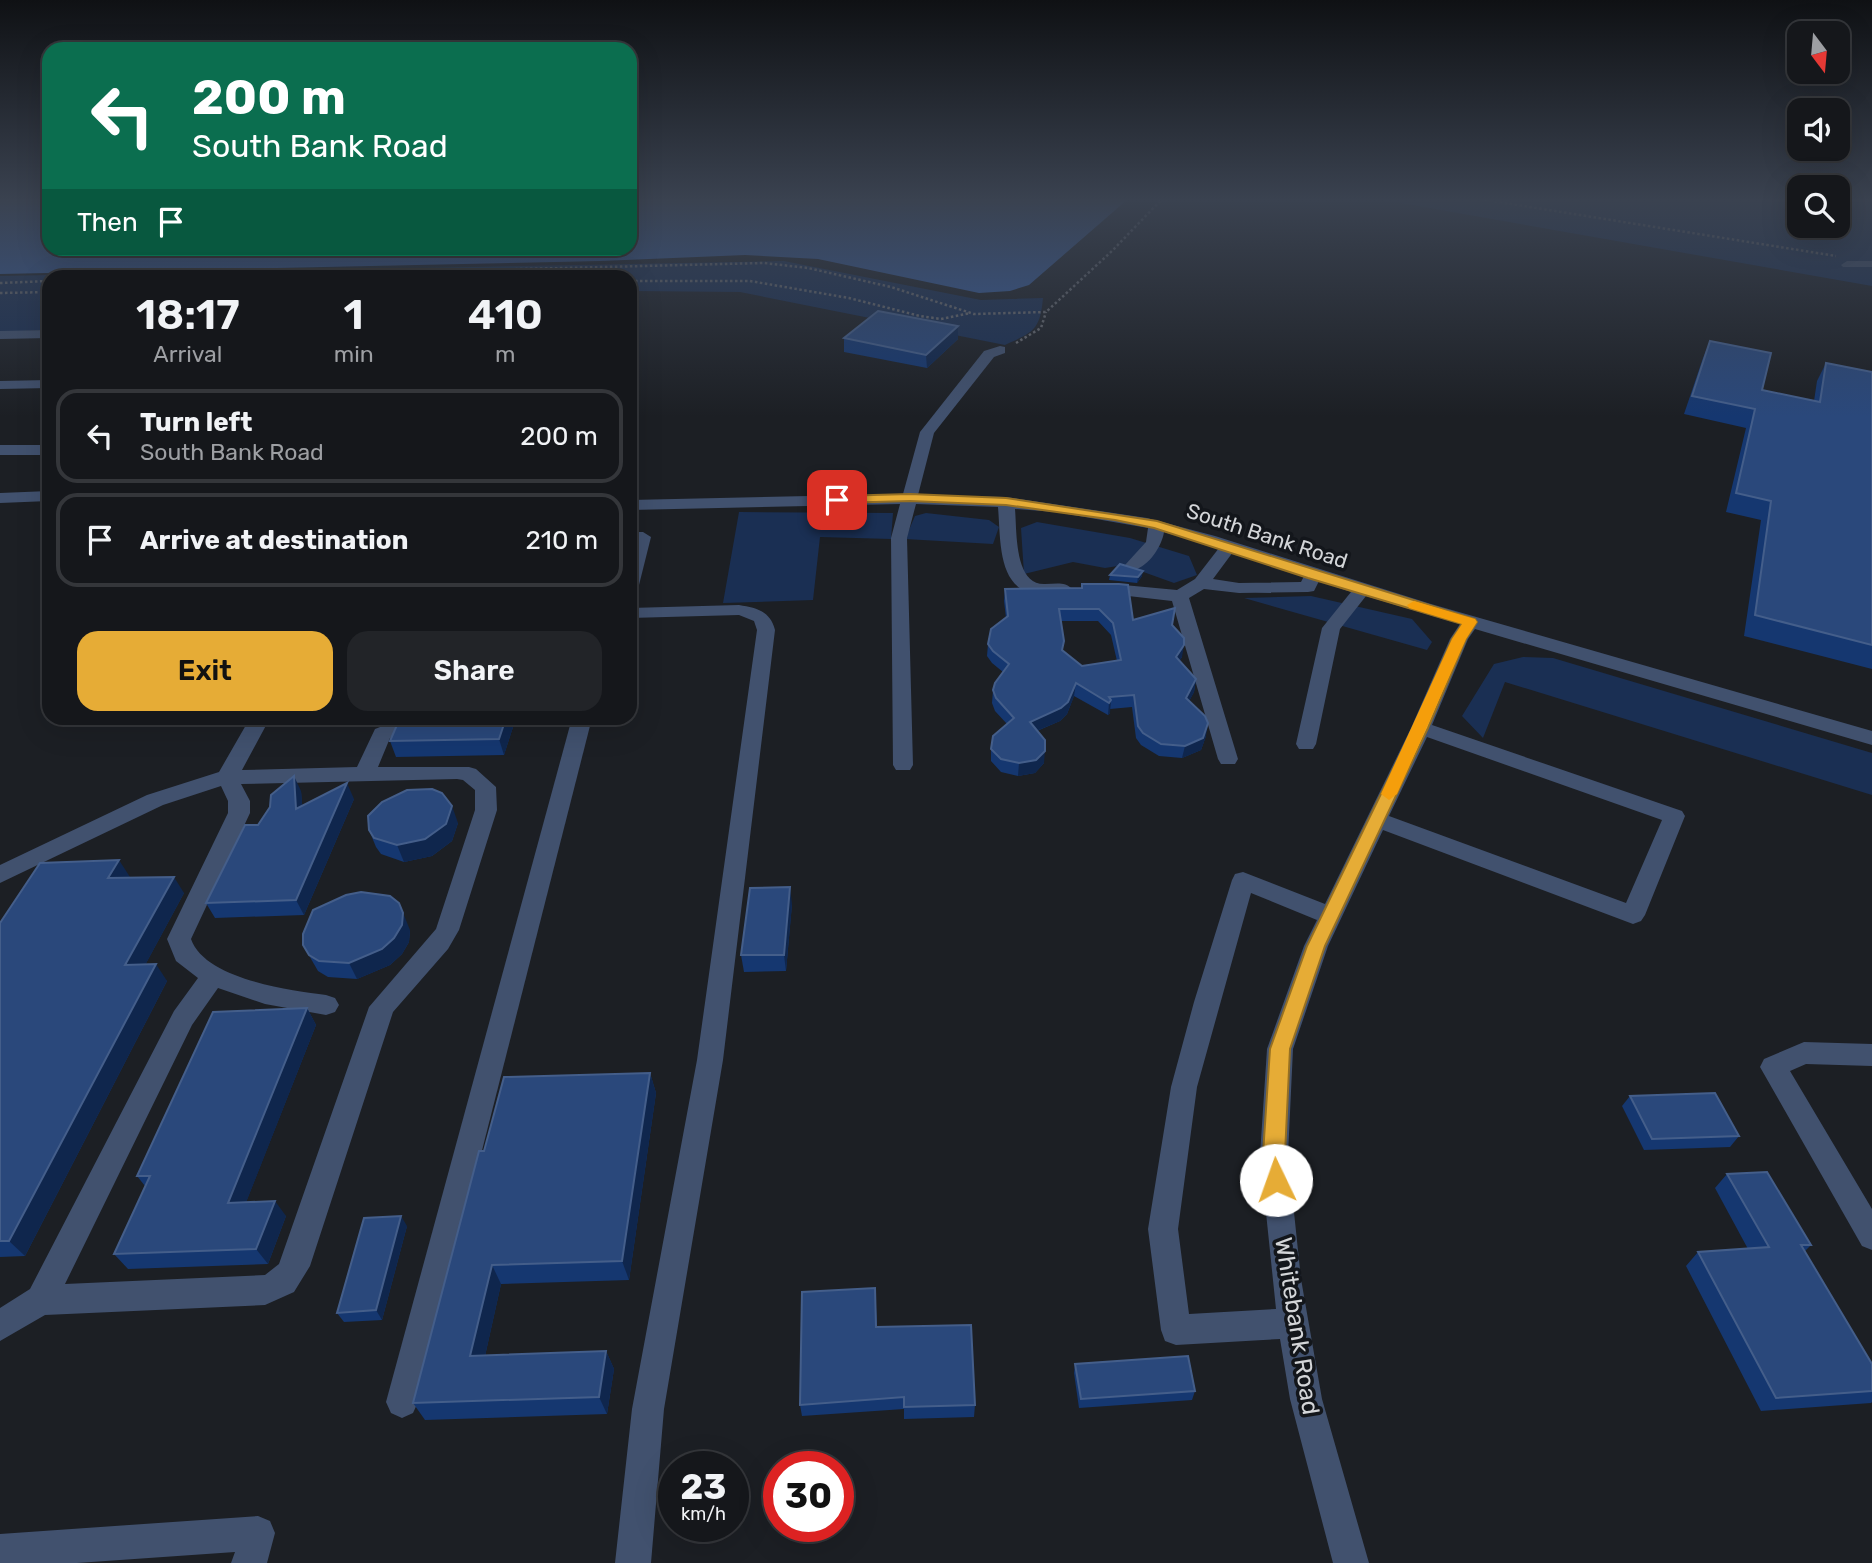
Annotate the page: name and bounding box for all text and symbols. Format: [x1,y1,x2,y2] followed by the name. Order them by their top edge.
[1787,21,1850,84] north arrow
[1787,21,1850,238] map controls
[192,68,346,126] text: 200 m
[77,70,168,161] icon: left
[1787,98,1850,161] button: sound
[192,127,448,165] text: South Bank Road
[1787,175,1850,238] button: search
[152,203,190,241] icon: arrive
[77,207,138,238] text: Then
[136,290,240,340] text: 18:17
[344,290,364,340] text: 1
[468,290,543,340] text: 410
[153,340,222,368] text: Arrival
[334,340,374,368] text: min
[495,340,516,368] text: m
[140,407,252,438] text: Turn left
[81,417,119,455] icon: left
[520,421,598,452] text: 200 m
[140,438,324,466] text: South Bank Road
[807,470,867,530] pin
[818,481,856,519] icon: arrive
[1183,498,1351,573] street label: South Bank Road
[81,521,119,559] icon: arrive
[140,525,408,556] text: Arrive at destination
[526,525,598,556] text: 210 m
[77,631,333,711] button: Exit
[347,631,602,711] button: Share
[1239,1143,1313,1217] position arrow
[1269,1235,1325,1417] street label: Whitebank Road
[763,1451,854,1542] speed limit sign: 30
[681,1466,726,1508] text: 23
[681,1503,726,1525] text: km/h

